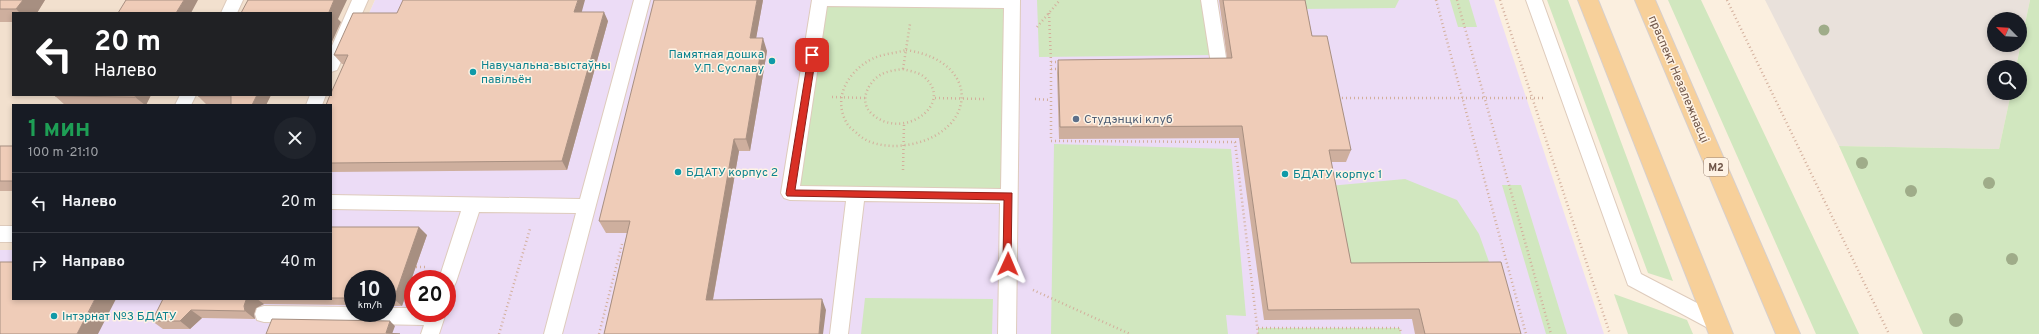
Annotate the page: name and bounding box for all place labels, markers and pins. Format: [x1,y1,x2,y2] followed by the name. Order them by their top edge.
[795,38,829,72] pin
[669,47,764,77] place label: Памятная дошка У.П. Суславу
[767,56,777,66] marker: Памятная дошка У.П. Суславу
[481,58,610,88] place label: Навучальна-выстаўны павільён
[468,67,478,77] marker: Навучальна-выстаўны павільён
[1084,112,1173,128] place label: Студэнцкі клуб
[1071,114,1081,124] marker: Студэнцкі клуб
[686,165,778,181] place label: БДАТУ корпус 2
[673,167,683,177] marker: БДАТУ корпус 2
[1293,167,1382,183] place label: БДАТУ корпус 1
[1280,169,1290,179] marker: БДАТУ корпус 1
[62,309,177,325] place label: Інтэрнат №3 БДАТУ
[49,311,59,321] marker: Інтэрнат №3 БДАТУ

